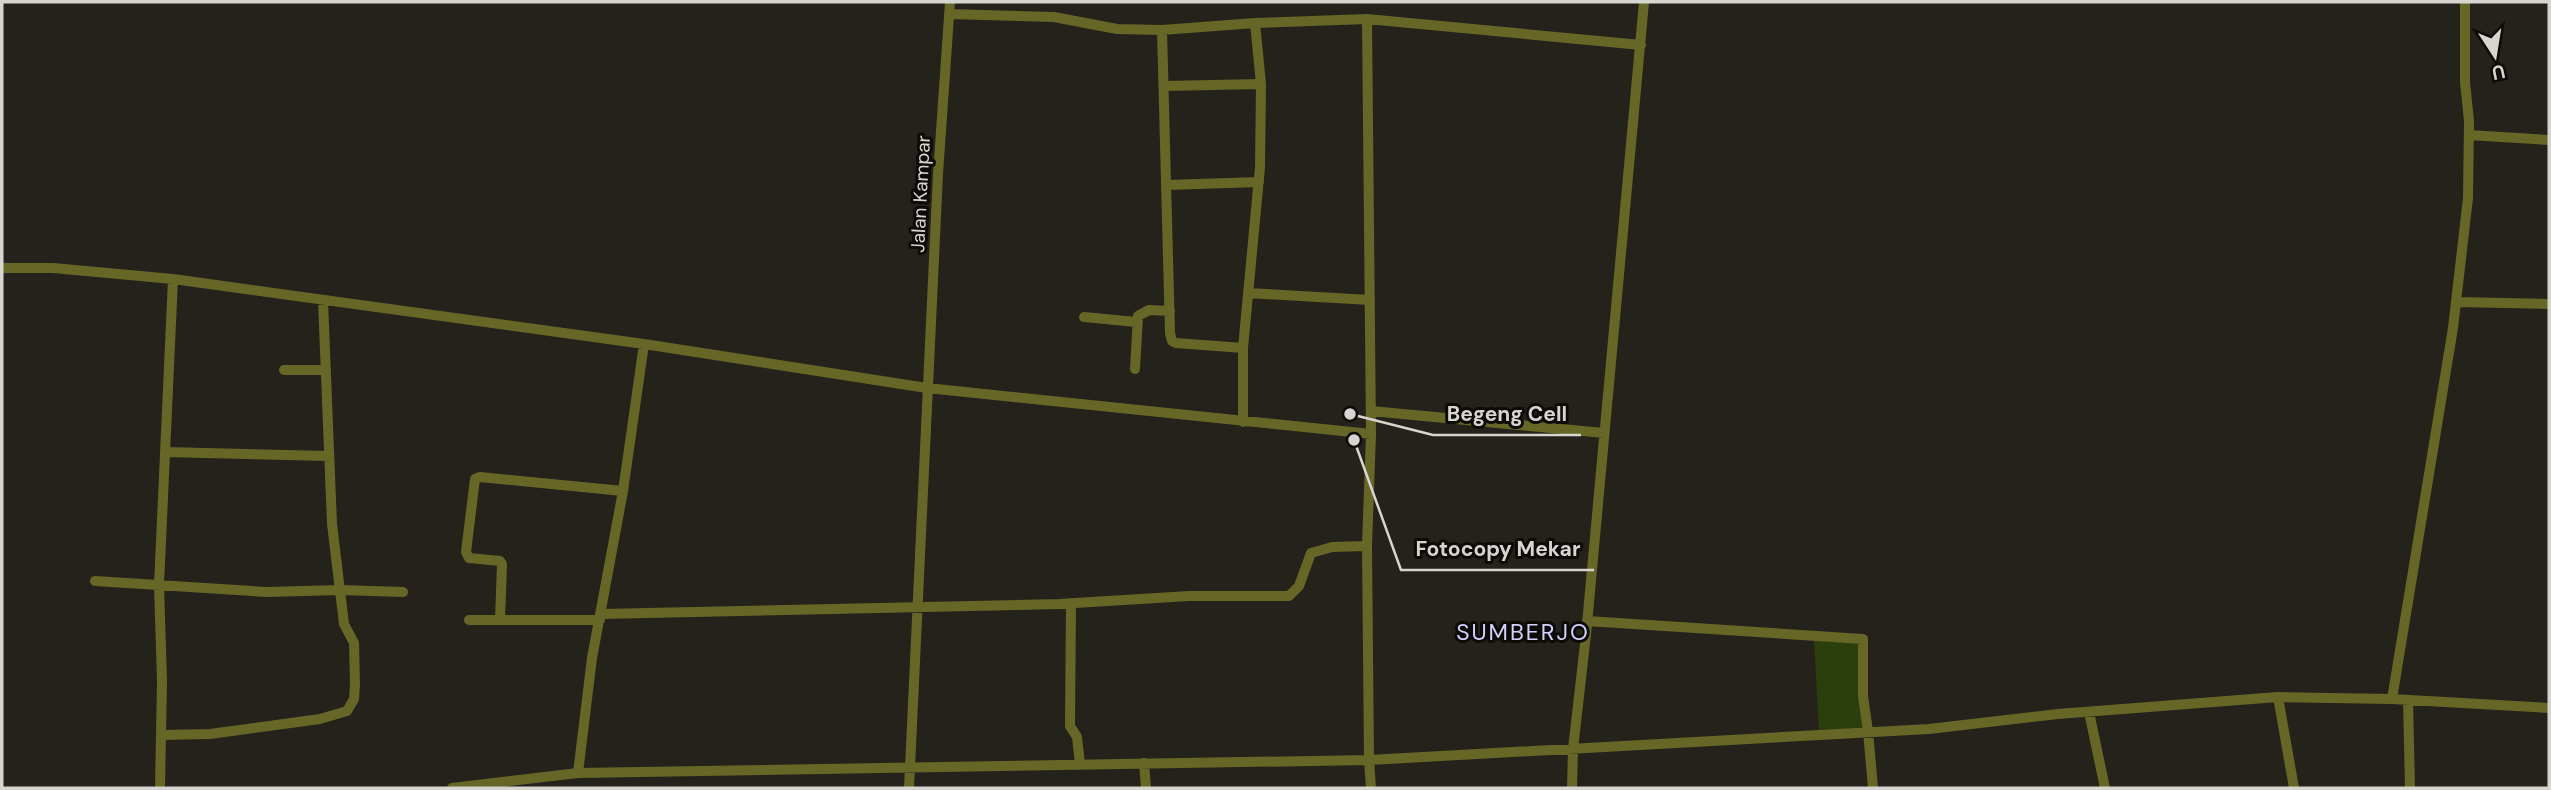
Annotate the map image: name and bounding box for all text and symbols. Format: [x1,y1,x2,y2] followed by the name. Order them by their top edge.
[2460,21,2530,91] north arrow
[2489,59,2507,86] text: U
[905,135,936,253] street label: Jalan Kampar
[1433,393,1581,435] callout: Begeng Cell
[1447,400,1567,428] text: Begeng Cell
[1401,528,1594,570] callout: Fotocopy Mekar
[1416,535,1581,563] text: Fotocopy Mekar
[1456,617,1590,647] district label: SUMBERJO

